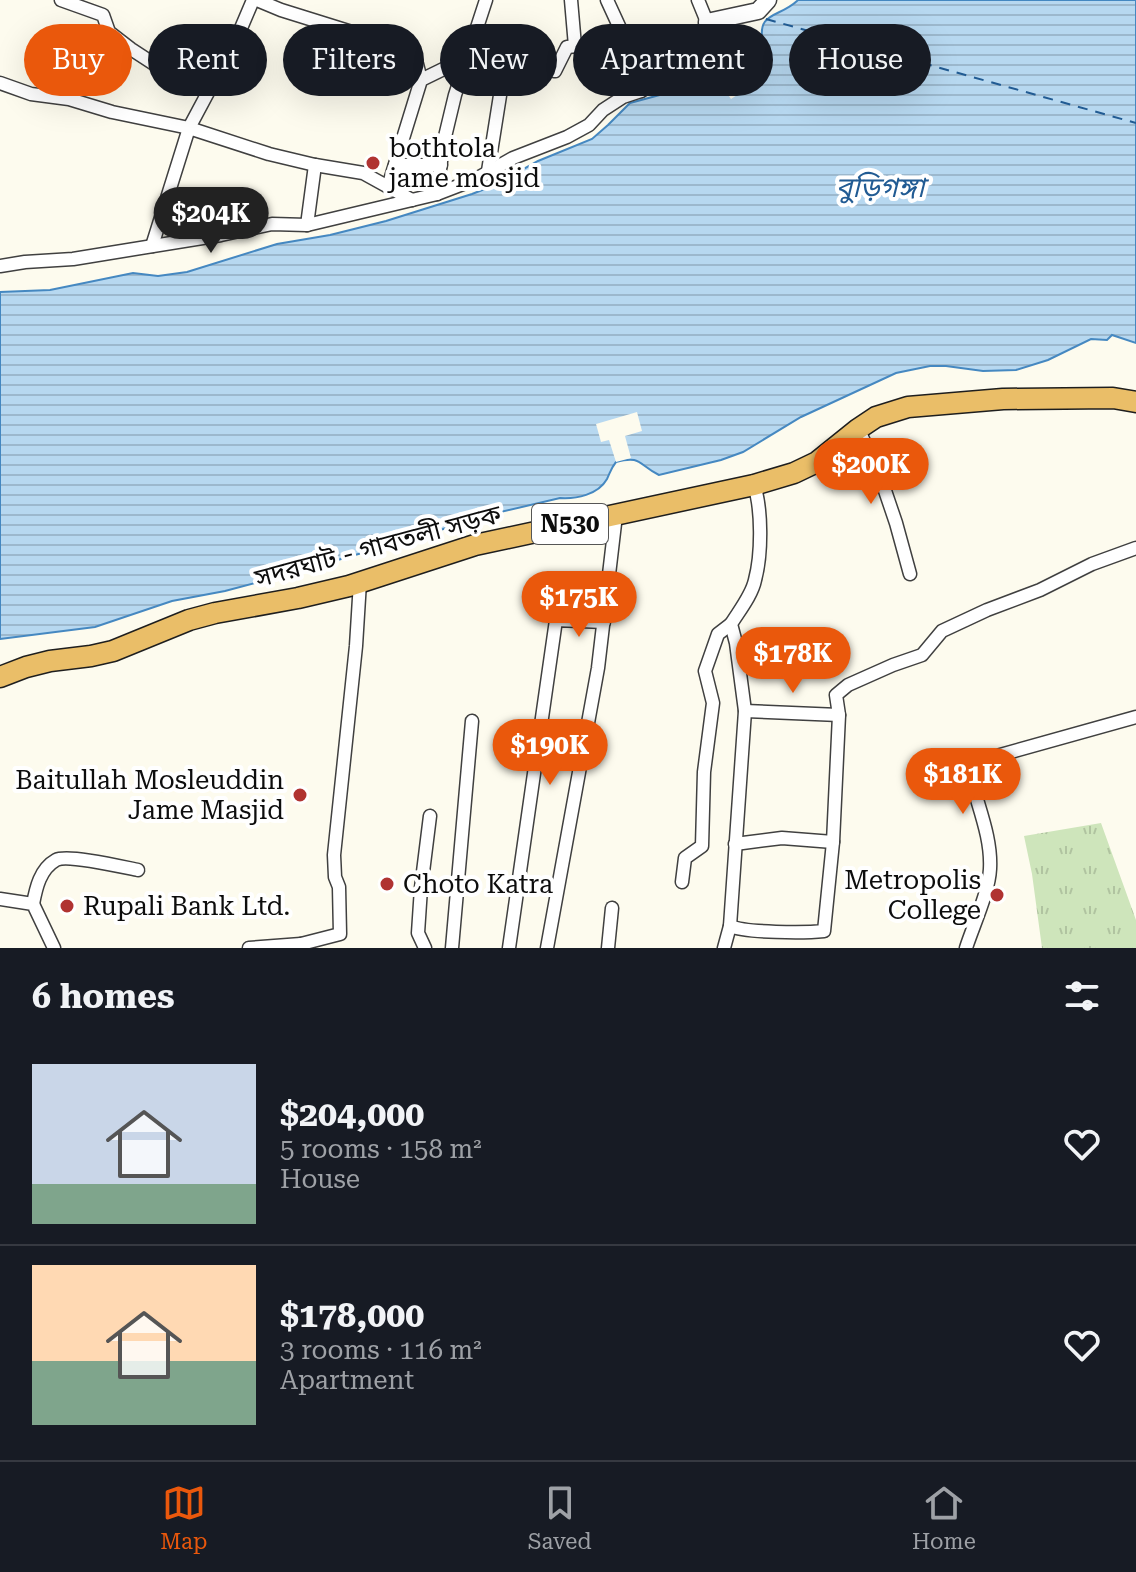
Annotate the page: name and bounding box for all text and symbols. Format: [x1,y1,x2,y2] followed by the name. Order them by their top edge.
[24,24,132,96] chip: Buy
[148,24,267,96] chip: Rent
[283,24,424,96] chip: Filters
[440,24,557,96] chip: New
[573,24,773,96] chip: Apartment
[789,24,931,96] chip: House
[387,133,540,193] place label: bothtola jame mosjid
[364,154,382,172] marker: bothtola jame mosjid
[836,171,930,204] water label: বুড়িগঙ্গা
[155,187,267,255] pin: $204K
[172,198,250,228] text: $204K
[815,438,927,506] pin: $200K
[832,449,910,479] text: $200K
[251,498,505,594] street label: সদরঘাট - গাবতলী সড়ক
[532,504,608,544] road number: N530
[523,571,635,639] pin: $175K
[540,582,618,612] text: $175K
[737,627,849,695] pin: $178K
[754,638,832,668] text: $178K
[494,719,606,787] pin: $190K
[511,730,589,760] text: $190K
[907,748,1019,816] pin: $181K
[924,759,1002,789] text: $181K
[15,765,284,825] place label: Baitullah Mosleuddin Jame Masjid
[291,786,309,804] marker: Baitullah Mosleuddin Jame Masjid
[844,865,981,925] place label: Metropolis College
[403,869,553,899] place label: Choto Katra
[378,875,396,893] marker: Choto Katra
[988,886,1006,904] marker: Metropolis College
[83,891,290,921] place label: Rupali Bank Ltd.
[58,897,76,915] marker: Rupali Bank Ltd.
[1060,974,1104,1018] icon: filters
[32,976,175,1016] text: 6 homes
[280,1094,424,1134] text: $204,000
[96,1096,192,1192] icon: home
[1060,1122,1104,1166] icon: heart
[280,1134,482,1164] text: 5 rooms · 158 m²
[280,1164,360,1194] text: House
[280,1295,424,1335] text: $178,000
[96,1297,192,1393] icon: home
[1060,1323,1104,1367] icon: heart
[280,1335,482,1365] text: 3 rooms · 116 m²
[280,1365,414,1395] text: Apartment
[160,1481,207,1554] tab: Map
[528,1481,592,1554] tab: Saved
[912,1481,976,1554] tab: Home

